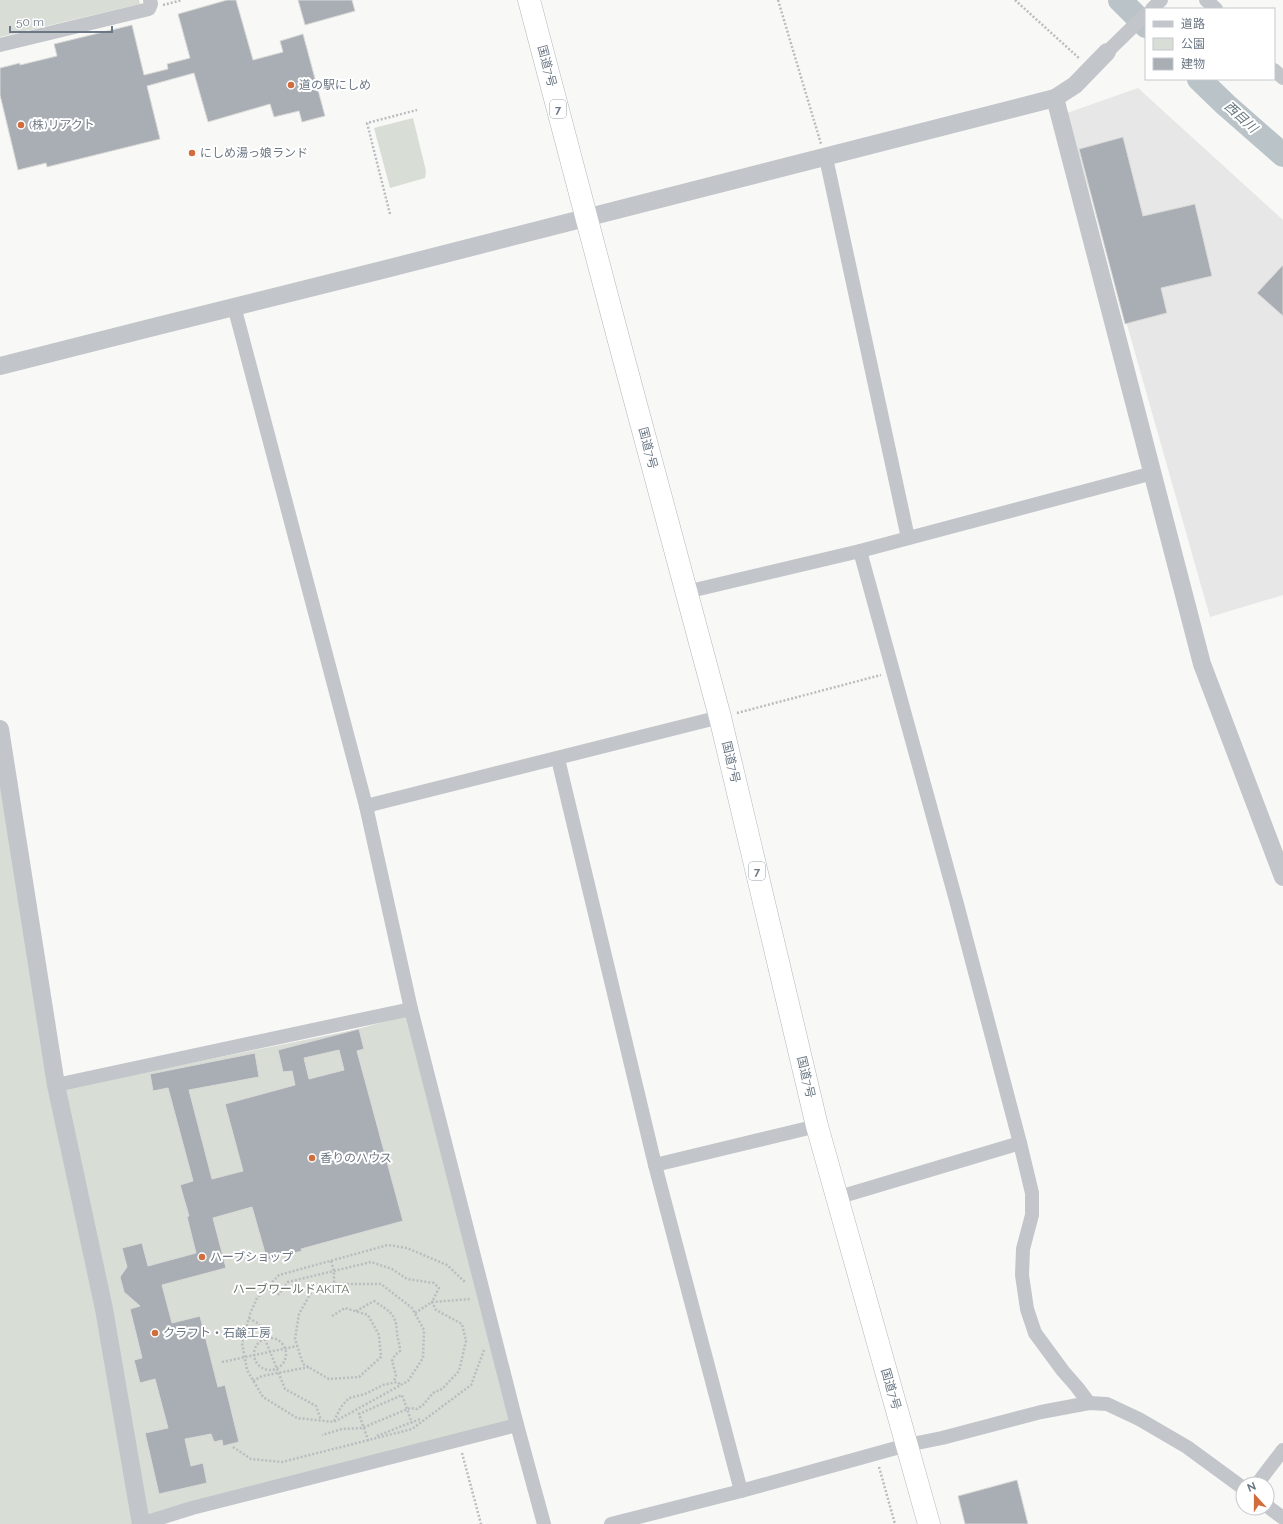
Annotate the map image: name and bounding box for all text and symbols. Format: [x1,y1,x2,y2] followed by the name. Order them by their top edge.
[10,8,112,34] scale bar
[1145,8,1275,80] legend
[16,15,44,29] text: 50 m
[1181,17,1205,31] text: 道路
[1181,37,1205,51] text: 公園
[535,44,559,88] street label: 国道7号
[1181,57,1205,71] text: 建物
[299,78,371,92] place label: 道の駅にしめ
[286,80,296,90] marker: 道の駅にしめ
[1221,98,1262,137] water label: 西目川
[550,100,566,118] road number: 7
[29,118,95,132] place label: (株)リアクト
[16,120,26,130] marker: (株)リアクト
[200,146,308,160] place label: にしめ湯っ娘ランド
[187,148,197,158] marker: にしめ湯っ娘ランド
[636,426,660,470] street label: 国道7号
[719,740,743,784] street label: 国道7号
[749,862,765,880] road number: 7
[794,1055,818,1099] street label: 国道7号
[320,1151,392,1165] place label: 香りのハウス
[307,1153,317,1163] marker: 香りのハウス
[210,1250,293,1264] place label: ハーブショップ
[197,1252,207,1262] marker: ハーブショップ
[233,1282,349,1296] park label: ハーブワールドAKITA
[163,1326,271,1340] place label: クラフト・石鹸工房
[150,1328,160,1338] marker: クラフト・石鹸工房
[878,1367,904,1411] street label: 国道7号
[1235,1476,1275,1516] north arrow
[1245,1480,1258,1495] text: N

